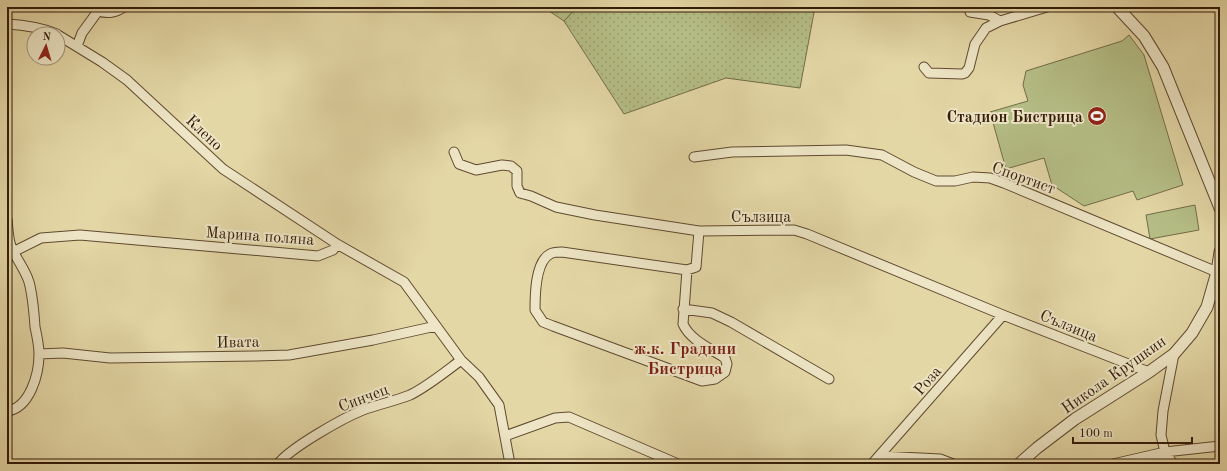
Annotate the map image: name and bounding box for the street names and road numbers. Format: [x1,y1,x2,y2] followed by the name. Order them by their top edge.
[182,113,225,154] street label: Клено
[989,160,1057,198] street label: Спортист
[731,210,791,226] street label: Сълзица
[205,225,315,249] street label: Марина поляна
[1037,308,1099,346] street label: Сълзица
[1059,334,1169,418] street label: Никола Крушкин
[216,335,260,351] street label: Ивата
[912,364,945,399] street label: Роза
[336,382,391,416] street label: Синчец

